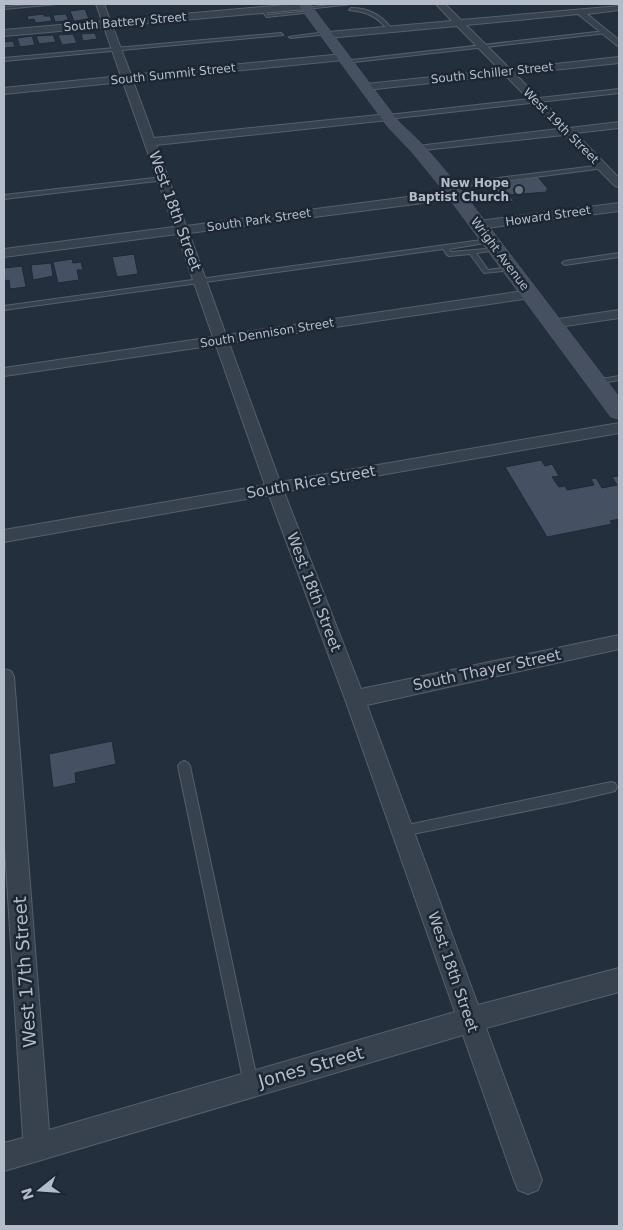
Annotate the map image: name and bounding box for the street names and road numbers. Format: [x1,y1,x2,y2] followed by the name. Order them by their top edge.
[63,10,187,34] street label: South Battery Street
[110,60,236,88] street label: South Summit Street
[430,60,554,86] street label: South Schiller Street
[520,85,602,167] street label: West 19th Street
[145,149,205,274] street label: West 18th Street
[504,203,592,229] street label: Howard Street
[206,206,312,234] street label: South Park Street
[468,215,532,293] street label: Wright Avenue
[199,315,335,351] street label: South Dennison Street
[245,462,377,502] street label: South Rice Street
[283,530,345,654] street label: West 18th Street
[411,645,563,694] street label: South Thayer Street
[9,896,40,1048] street label: West 17th Street
[424,909,482,1035] street label: West 18th Street
[255,1041,366,1092] street label: Jones Street

